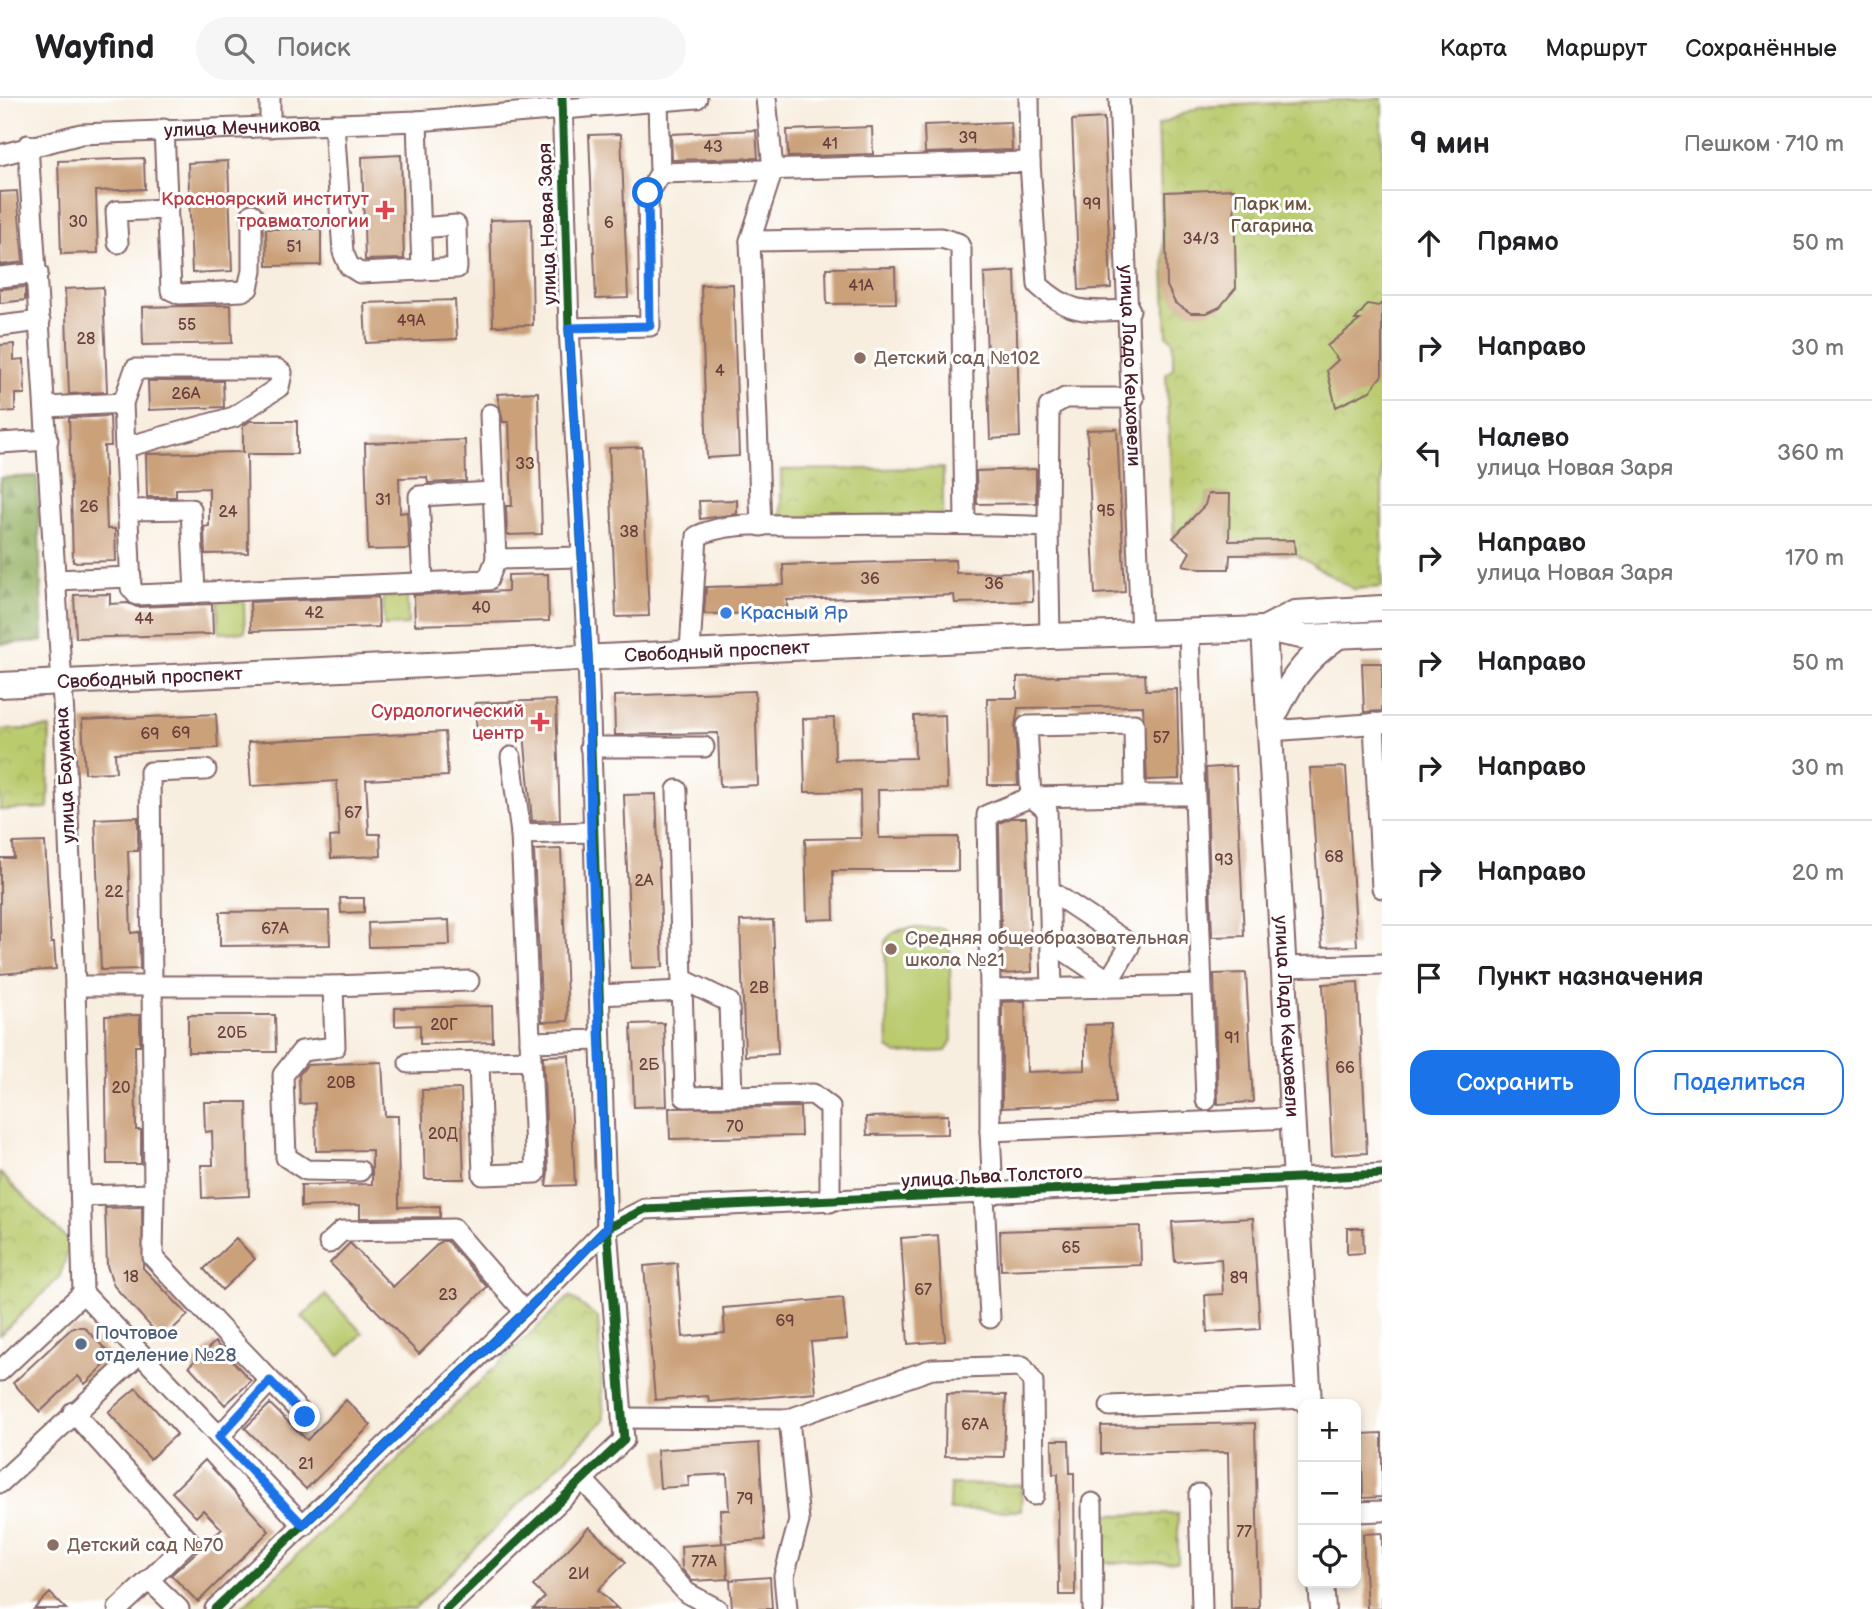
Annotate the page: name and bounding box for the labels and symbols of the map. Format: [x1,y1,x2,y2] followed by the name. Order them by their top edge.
[164,113,321,142] street label: улица Мечникова
[958,129,978,148] house number: 39
[822,135,838,154] house number: 41
[703,138,723,157] house number: 43
[534,143,562,305] street label: улица Новая Заря
[632,177,663,208] route start
[161,188,369,233] place label: Красноярский институт травматологии
[1230,193,1314,238] park label: Парк им. Гагарина
[1083,195,1101,214] house number: 99
[375,200,395,220] marker: Красноярский институт травматологии
[68,213,88,232] house number: 30
[604,214,614,233] house number: 6
[1183,230,1219,249] house number: 34/3
[286,238,302,257] house number: 51
[1114,264,1146,467] street label: улица Ладо Кецховели
[848,277,874,296] house number: 41А
[397,312,426,331] house number: 49А
[178,316,196,335] house number: 55
[77,330,95,349] house number: 28
[874,347,1041,370] place label: Детский сад №102
[852,350,868,366] marker: Детский сад №102
[715,362,725,381] house number: 4
[172,385,201,404] house number: 26А
[515,455,535,474] house number: 33
[375,491,391,510] house number: 31
[79,498,99,517] house number: 26
[1097,502,1115,521] house number: 95
[219,503,238,522] house number: 24
[619,523,639,542] house number: 38
[860,570,880,589] house number: 36
[984,575,1004,594] house number: 36
[471,599,491,618] house number: 40
[740,602,848,625] place label: Красный Яр
[304,604,324,623] house number: 42
[718,605,734,621] marker: Красный Яр
[134,610,154,629] house number: 44
[624,636,811,667] street label: Свободный проспект
[56,662,243,694] street label: Свободный проспект
[371,700,524,745] place label: Сурдологический центр
[51,706,81,844] street label: улица Баумана
[530,712,550,732] marker: Сурдологический центр
[171,724,191,743] house number: 69
[140,725,160,744] house number: 69
[1152,729,1170,748] house number: 57
[344,804,362,823] house number: 67
[1324,848,1344,867] house number: 68
[1214,851,1234,870] house number: 93
[634,872,654,891] house number: 2А
[105,883,124,902] house number: 22
[1269,915,1304,1118] street label: улица Ладо Кецховели
[261,920,289,939] house number: 67А
[905,927,1189,972] place label: Средняя общеобразовательная школа №21
[883,941,899,957] marker: Средняя общеобразовательная школа №21
[749,979,769,998] house number: 2В
[430,1016,458,1035] house number: 20Г
[217,1024,248,1043] house number: 20Б
[1224,1029,1240,1048] house number: 91
[639,1056,660,1075] house number: 2Б
[1335,1059,1355,1078] house number: 66
[326,1074,356,1093] house number: 20В
[112,1079,130,1098] house number: 20
[726,1118,744,1137] house number: 70
[428,1125,458,1144] house number: 20Д
[901,1161,1083,1193] street label: улица Льва Толстого
[1062,1239,1080,1258] house number: 65
[123,1268,139,1287] house number: 18
[1230,1269,1248,1288] house number: 89
[914,1281,932,1300] house number: 67
[439,1286,458,1305] house number: 23
[775,1312,795,1331] house number: 69
[95,1322,237,1367] place label: Почтовое отделение №28
[73,1336,89,1352] marker: Почтовое отделение №28
[289,1401,320,1432] route end
[961,1416,989,1435] house number: 67А
[298,1455,314,1474] house number: 21
[736,1490,754,1509] house number: 79
[1236,1523,1252,1542] house number: 77
[67,1534,224,1557] place label: Детский сад №70
[45,1537,61,1553] marker: Детский сад №70
[691,1553,717,1572] house number: 77А
[568,1565,590,1584] house number: 2И

